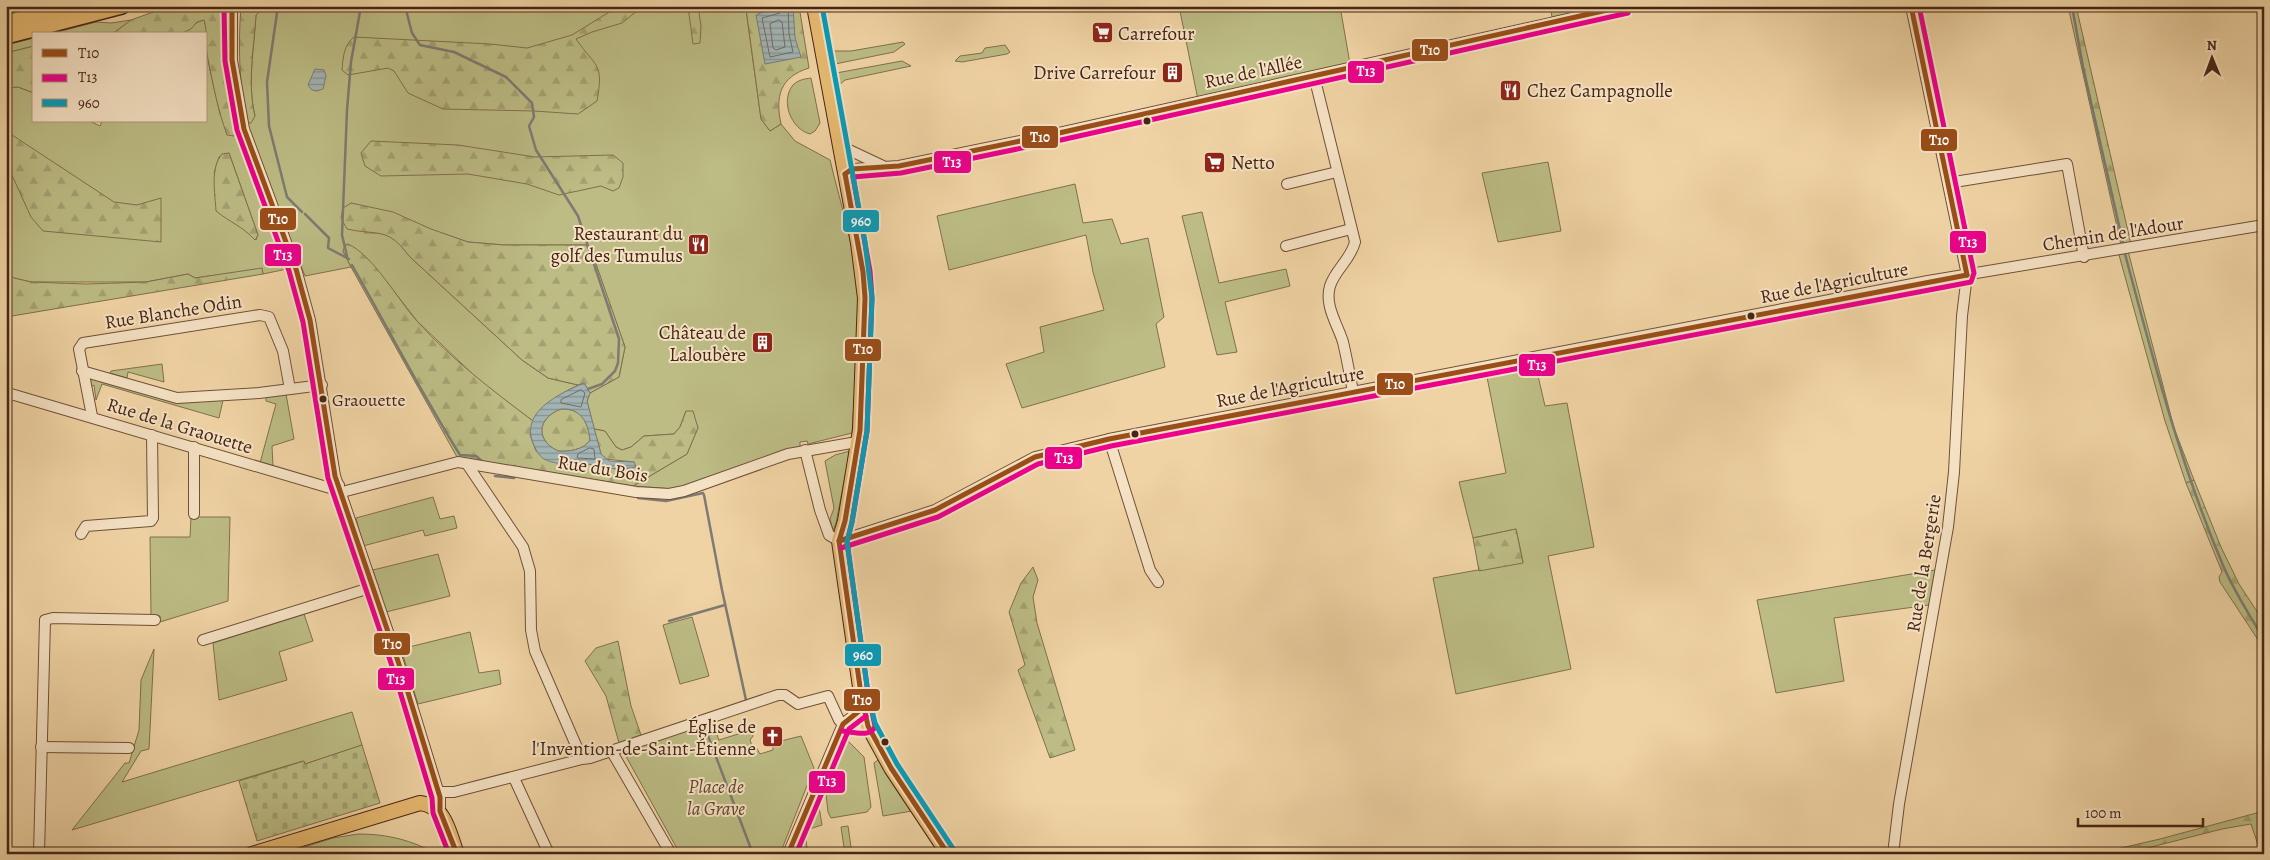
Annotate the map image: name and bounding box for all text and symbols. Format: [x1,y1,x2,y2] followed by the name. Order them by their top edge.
[1090,21,1114,45] supermarket icon: Carrefour
[1118,21,1195,47] place label: Carrefour
[32,32,208,122] legend
[2188,32,2238,82] north arrow
[2207,36,2217,55] text: N
[1411,38,1449,62] line badge: T10
[1420,41,1440,60] text: T10
[78,43,99,63] text: T10
[1202,49,1304,95] street label: Rue de l'Allée
[1033,60,1156,86] place label: Drive Carrefour
[1160,60,1184,84] building icon: Drive Carrefour
[1347,60,1385,84] line badge: T13
[1357,62,1375,81] text: T13
[78,67,98,87] text: T13
[1499,78,1523,102] restaurant icon: Chez Campagnolle
[1527,78,1673,104] place label: Chez Campagnolle
[78,93,100,113] text: 960
[1142,116,1152,126] unlabelled marker
[1021,125,1059,149] line badge: T10
[1030,128,1050,147] text: T10
[1920,128,1958,152] line badge: T10
[1929,131,1949,150] text: T10
[933,150,972,174] line badge: T13
[1203,150,1227,174] supermarket icon: Netto
[1231,150,1275,176] place label: Netto
[943,153,961,172] text: T13
[259,207,297,231] line badge: T10
[842,209,880,233] line badge: 960
[268,210,288,229] text: T10
[2041,210,2186,258] street label: Chemin de l'Adour
[851,212,871,231] text: 960
[551,221,684,269] place label: Restaurant du golf des Tumulus
[1949,230,1987,254] line badge: T13
[687,232,711,256] restaurant icon: Restaurant du golf des Tumulus
[1959,233,1977,252] text: T13
[264,243,302,267] line badge: T13
[274,246,292,265] text: T13
[1758,256,1911,310] street label: Rue de l'Agriculture
[103,288,244,336] street label: Rue Blanche Odin
[1746,311,1756,321] unlabelled marker
[659,320,746,368] place label: Château de Laloubère
[750,331,774,355] building icon: Château de Laloubère
[844,338,882,362] line badge: T10
[853,340,873,359] text: T10
[1518,353,1556,377] line badge: T13
[1528,356,1546,375] text: T13
[1214,360,1367,414] street label: Rue de l'Agriculture
[1376,372,1414,396] line badge: T10
[1385,375,1405,394] text: T10
[332,388,405,412] place label: Graouette
[104,391,256,460] street label: Rue de la Graouette
[318,394,328,404] marker: Graouette
[1130,429,1140,439] unlabelled marker
[1044,446,1083,470] line badge: T13
[556,449,650,489] street label: Rue du Bois
[1055,449,1073,468] text: T13
[1900,492,1948,634] street label: Rue de la Bergerie
[373,632,411,656] line badge: T10
[382,635,402,654] text: T10
[844,643,882,667] line badge: 960
[853,646,873,665] text: 960
[377,667,415,691] line badge: T13
[387,670,405,689] text: T13
[843,688,881,712] line badge: T10
[852,691,872,710] text: T10
[532,714,756,762] place label: Église de l'Invention-de-Saint-Étienne
[760,725,784,749] church icon: Église de l'Invention-de-Saint-Étienne
[880,737,890,747] unlabelled marker
[808,770,846,794] line badge: T13
[818,772,836,791] text: T13
[687,774,745,822] park label: Place de la Grave
[2078,795,2202,827] scale bar
[2085,803,2122,823] text: 100 m

